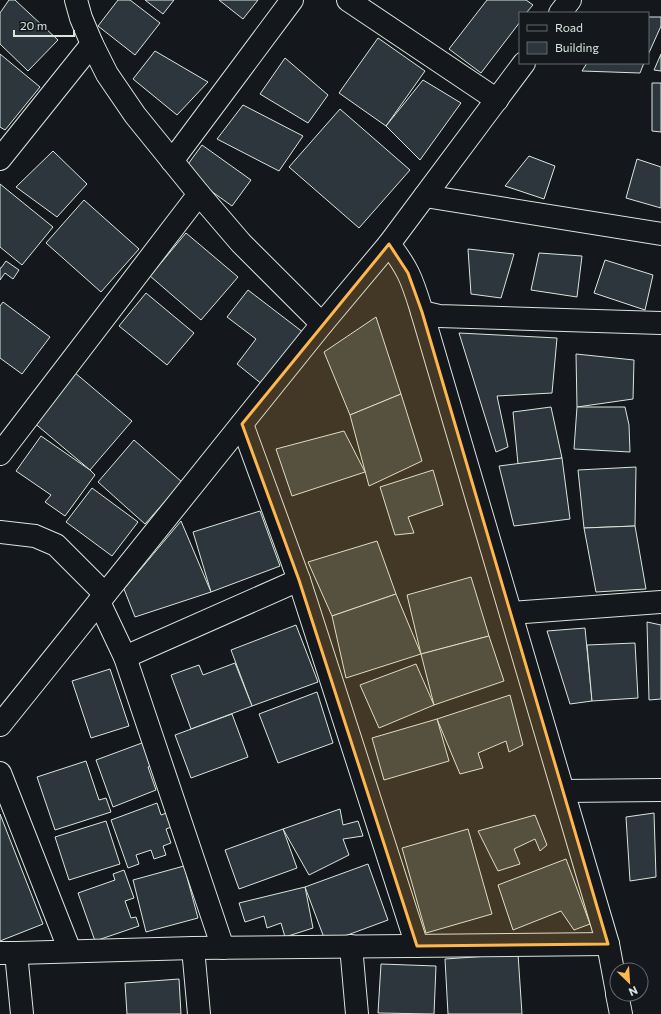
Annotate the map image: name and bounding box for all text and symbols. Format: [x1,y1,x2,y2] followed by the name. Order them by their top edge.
[14,12,74,38] scale bar
[519,12,649,64] legend
[20,18,47,32] text: 20 m
[555,20,583,34] text: Road
[555,40,599,54] text: Building
[609,962,649,1002] north arrow
[627,984,640,999] text: N

